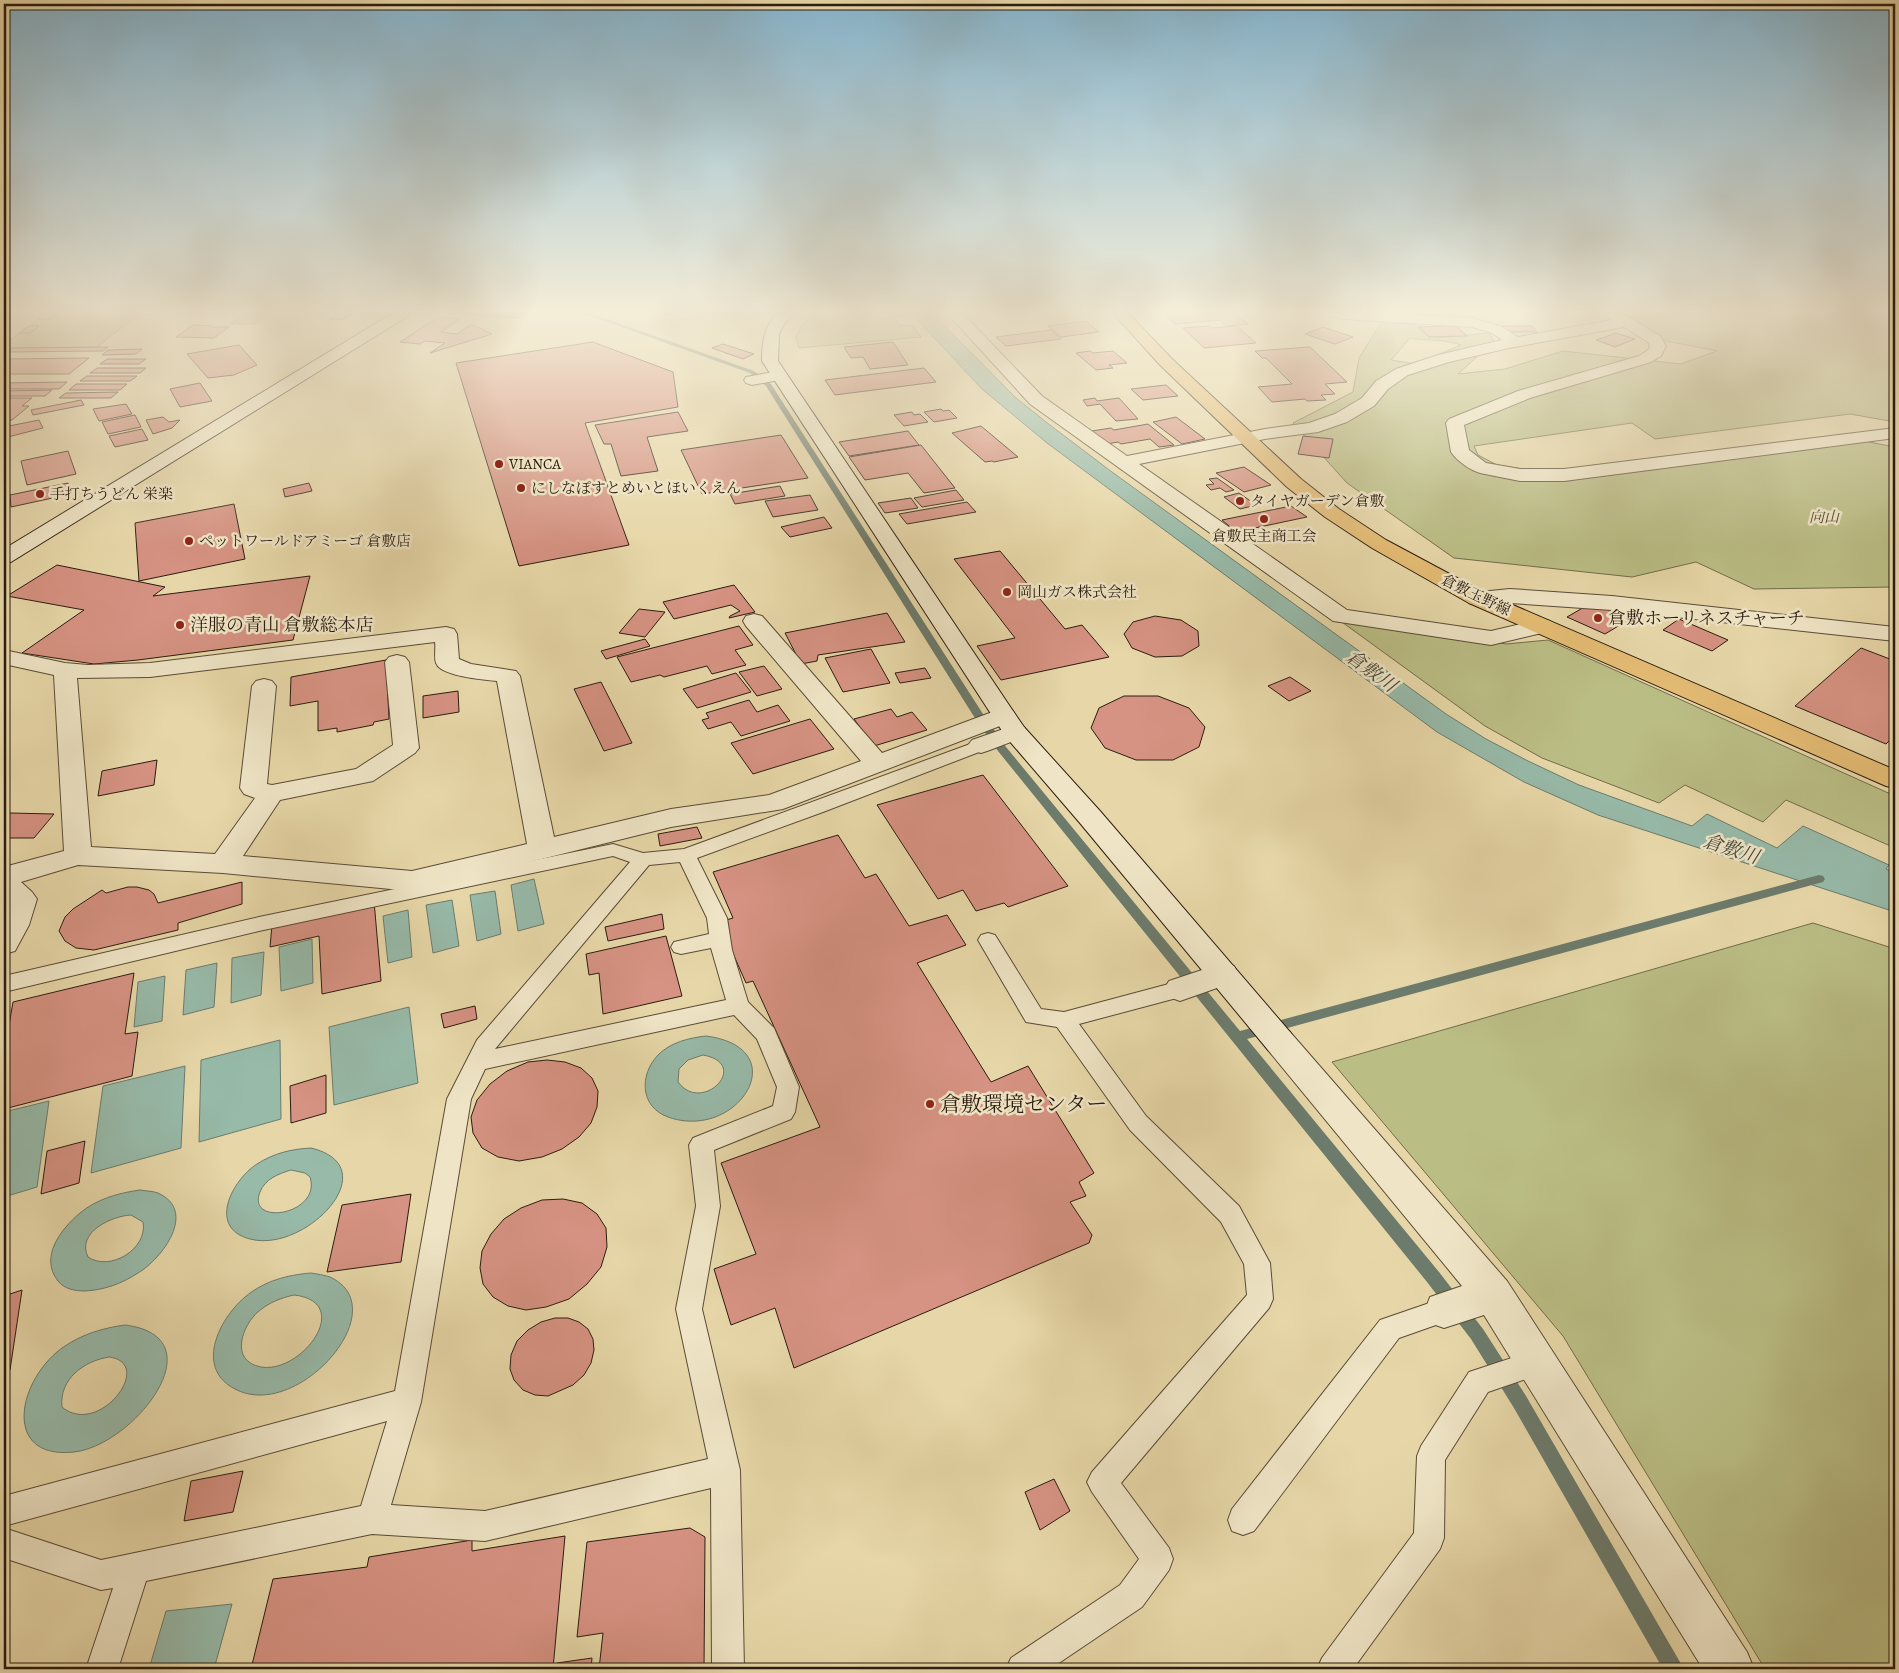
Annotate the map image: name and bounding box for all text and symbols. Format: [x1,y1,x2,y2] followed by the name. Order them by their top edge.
[508,454,561,474] place label: VIANCA
[493,458,505,470] marker: VIANCA
[531,478,741,498] place label: にしなぽすとめいとほいくえん
[515,482,527,494] marker: にしなぽすとめいとほいくえん
[50,484,173,504] place label: 手打ちうどん 栄楽
[34,488,46,500] marker: 手打ちうどん 栄楽
[1250,491,1384,511] place label: タイヤガーデン倉敷
[1234,495,1246,507] marker: タイヤガーデン倉敷
[1809,507,1840,527] park label: 向山
[1258,513,1270,525] marker: 倉敷民主商工会
[1211,526,1317,546] place label: 倉敷民主商工会
[199,531,411,551] place label: ペットワールドアミーゴ 倉敷店
[183,535,195,547] marker: ペットワールドアミーゴ 倉敷店
[1438,570,1514,620] street label: 倉敷玉野線
[1017,582,1137,602] place label: 岡山ガス株式会社
[1001,586,1013,598] marker: 岡山ガス株式会社
[1608,606,1805,630] place label: 倉敷ホーリネスチャーチ
[1592,612,1604,624] marker: 倉敷ホーリネスチャーチ
[190,613,374,637] place label: 洋服の青山 倉敷総本店
[174,619,186,631] marker: 洋服の青山 倉敷総本店
[1340,644,1403,699] water label: 倉敷川
[1700,828,1764,871] water label: 倉敷川
[940,1090,1107,1118] place label: 倉敷環境センター
[924,1098,936,1110] marker: 倉敷環境センター

